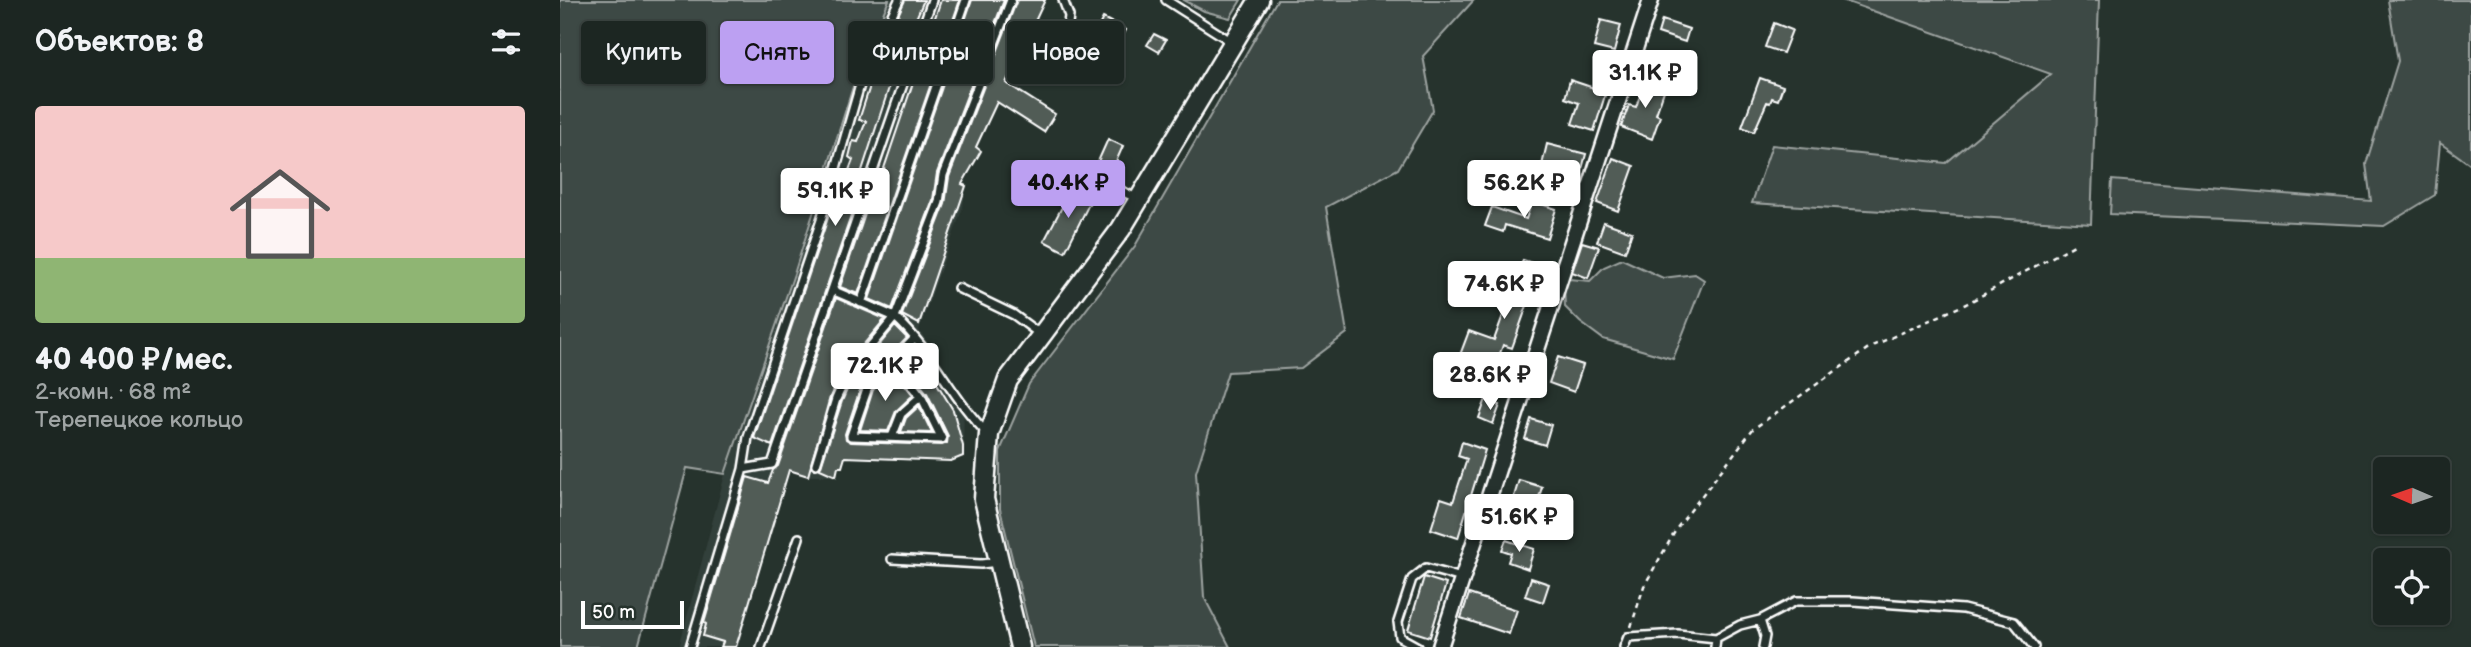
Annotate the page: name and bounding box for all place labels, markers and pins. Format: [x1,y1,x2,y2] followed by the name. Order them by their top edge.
[1580,50,1710,110] pin: 31.1K ₽
[1003,160,1133,220] pin: 40.4K ₽
[1459,160,1589,220] pin: 56.2K ₽
[770,168,900,228] pin: 59.1K ₽
[1439,262,1569,321] pin: 74.6K ₽
[820,344,950,403] pin: 72.1K ₽
[1425,352,1555,412] pin: 28.6K ₽
[1454,494,1584,554] pin: 51.6K ₽

